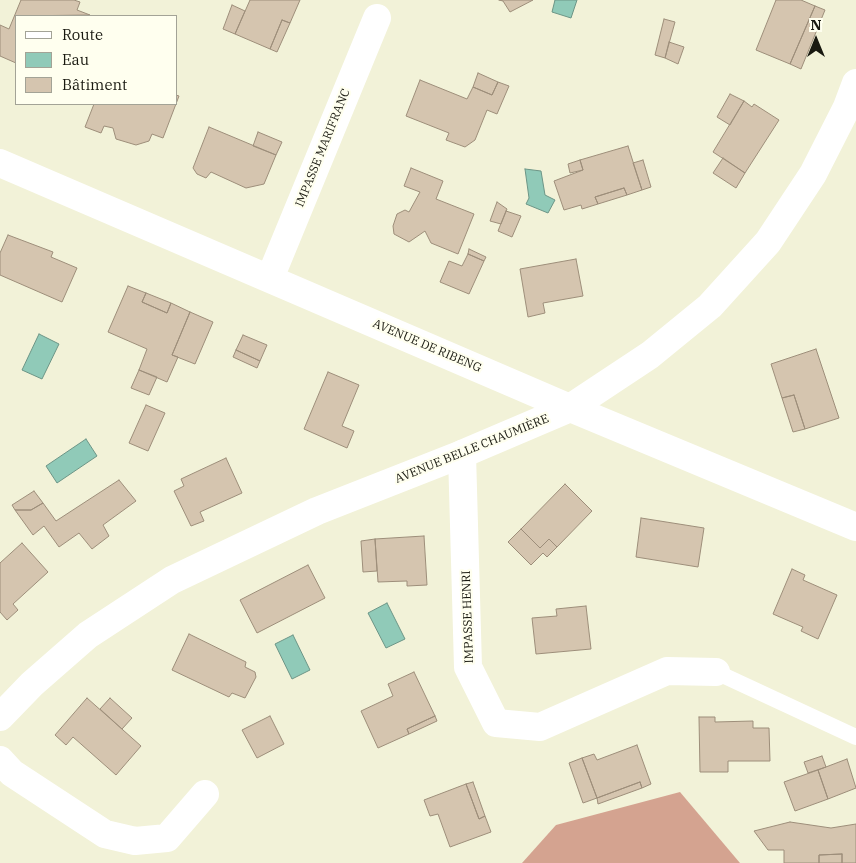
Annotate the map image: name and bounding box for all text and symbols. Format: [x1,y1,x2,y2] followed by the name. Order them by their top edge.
[15,15,178,105] legend
[791,15,841,65] north arrow
[810,16,822,34] text: N
[62,25,103,44] text: Route
[62,50,89,69] text: Eau
[62,75,127,94] text: Bâtiment
[293,87,353,209] street label: IMPASSE MARIFRANC
[370,317,484,375] street label: AVENUE DE RIBENG
[393,412,551,486] street label: AVENUE BELLE CHAUMIÈRE
[459,570,477,664] street label: IMPASSE HENRI

